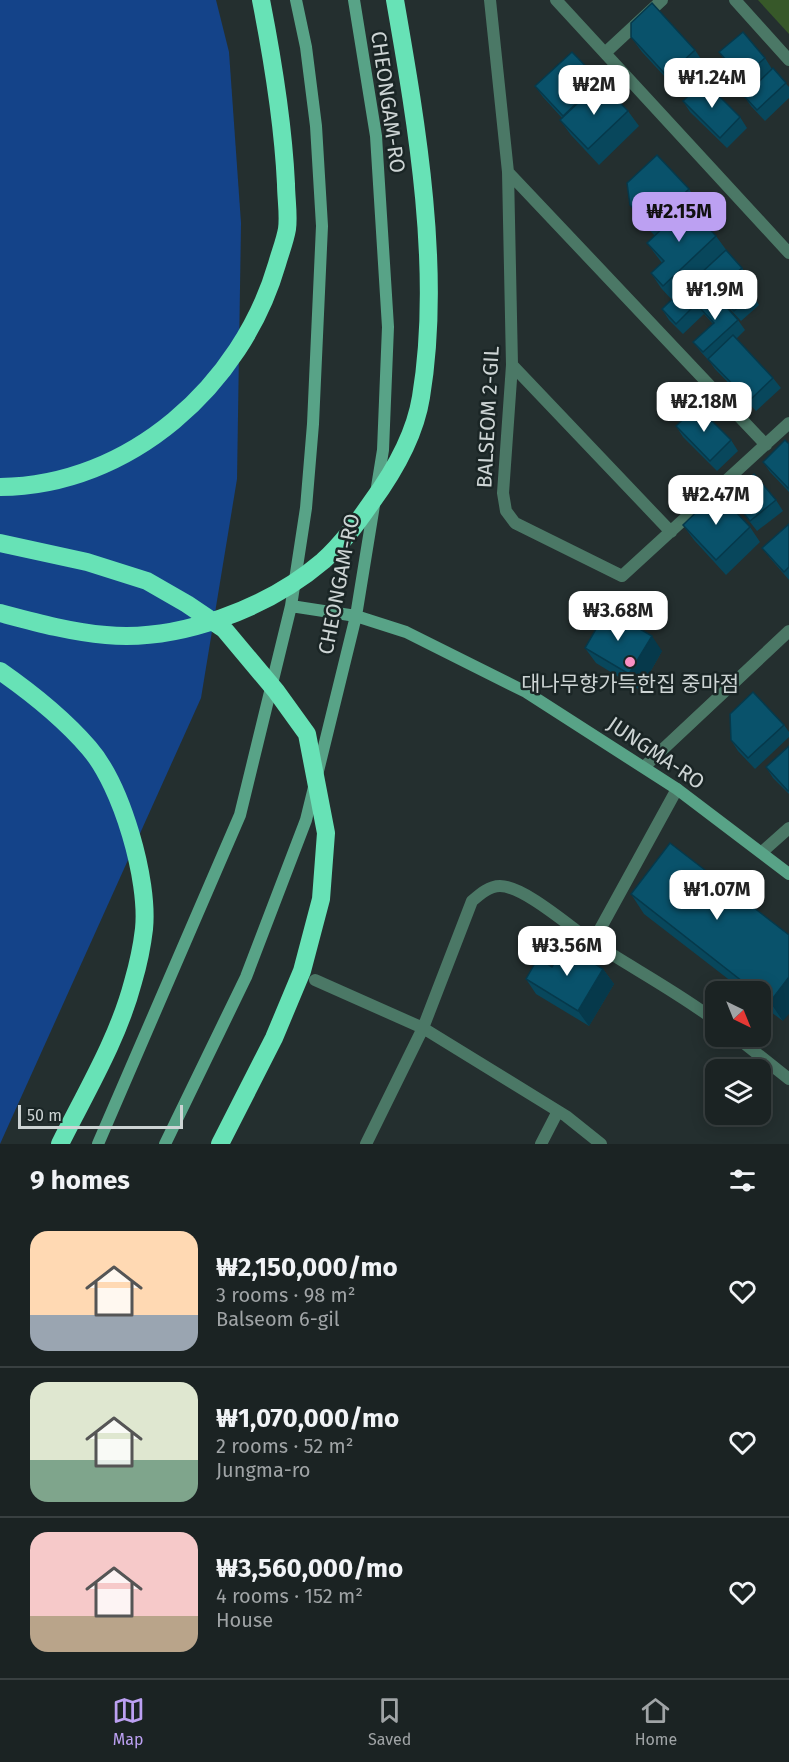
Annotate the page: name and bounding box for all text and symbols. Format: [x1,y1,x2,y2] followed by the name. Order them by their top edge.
[365,29,411,175] street label: CHEONGAM-RO
[663,58,761,109] pin: ₩1.24M
[565,65,623,116] pin: ₩2M
[678,65,746,89] text: ₩1.24M
[573,72,615,96] text: ₩2M
[630,192,728,243] pin: ₩2.15M
[646,199,712,223] text: ₩2.15M
[673,270,757,321] pin: ₩1.9M
[686,277,744,301] text: ₩1.9M
[471,345,505,489] street label: BALSEOM 2-GIL
[655,382,753,433] pin: ₩2.18M
[671,389,737,413] text: ₩2.18M
[667,475,765,526] pin: ₩2.47M
[682,482,750,506] text: ₩2.47M
[313,511,365,657] street label: CHEONGAM-RO
[569,591,667,642] pin: ₩3.68M
[583,598,653,622] text: ₩3.68M
[623,655,637,669] marker: 대나무향가득한집 중마점
[521,671,739,697] place label: 대나무향가득한집 중마점
[602,711,710,795] street label: JUNGMA-RO
[668,870,766,921] pin: ₩1.07M
[683,877,751,901] text: ₩1.07M
[518,926,616,977] pin: ₩3.56M
[532,933,602,957] text: ₩3.56M
[705,981,771,1047] north arrow
[705,981,771,1125] map controls
[705,1059,771,1125] button: layers
[18,1102,183,1130] scale bar
[27,1106,62,1125] text: 50 m
[726,1164,759,1197] icon: filters
[30,1165,130,1196] text: 9 homes
[216,1252,398,1283] text: ₩2,150,000/mo
[78,1255,150,1327] icon: home
[726,1275,759,1308] icon: heart
[216,1283,356,1307] text: 3 rooms · 98 m²
[216,1307,340,1331] text: Balseom 6-gil
[216,1403,399,1434] text: ₩1,070,000/mo
[78,1406,150,1478] icon: home
[726,1426,759,1459] icon: heart
[216,1434,354,1458] text: 2 rooms · 52 m²
[216,1458,311,1482] text: Jungma-ro
[216,1553,403,1584] text: ₩3,560,000/mo
[78,1556,150,1628] icon: home
[726,1576,759,1609] icon: heart
[216,1584,363,1608] text: 4 rooms · 152 m²
[216,1608,273,1632] text: House
[112,1694,145,1749] tab: Map
[368,1694,411,1749] tab: Saved
[635,1694,677,1749] tab: Home

